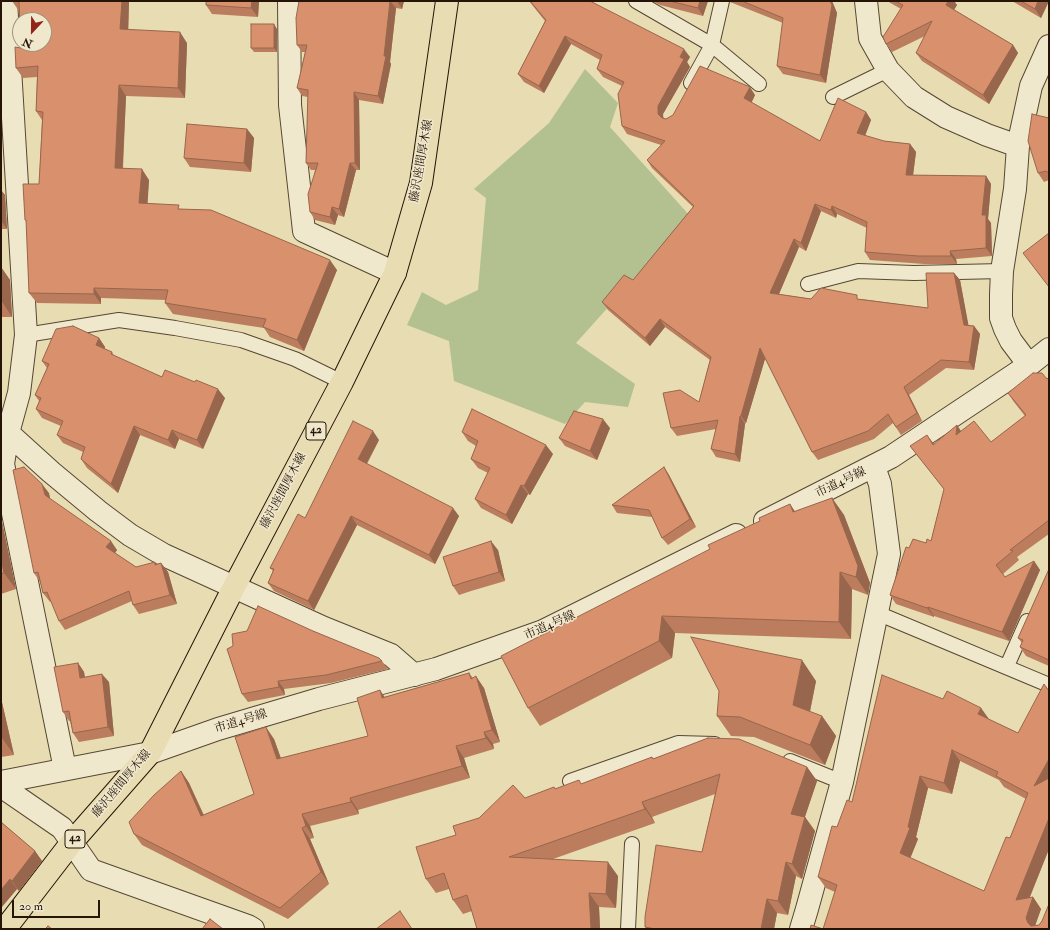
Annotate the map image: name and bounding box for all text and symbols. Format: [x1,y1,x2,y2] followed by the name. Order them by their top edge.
[12,12,52,52] north arrow
[21,35,35,51] text: N
[408,118,436,204] street label: 藤沢座間厚木線
[306,422,326,440] road number: 42
[258,451,310,531] street label: 藤沢座間厚木線
[813,465,869,501] street label: 市道4号線
[522,608,578,644] street label: 市道4号線
[213,707,269,737] street label: 市道4号線
[89,747,155,821] street label: 藤沢座間厚木線
[65,830,85,848] road number: 42
[14,892,102,918] scale bar
[19,899,43,914] text: 20 m

